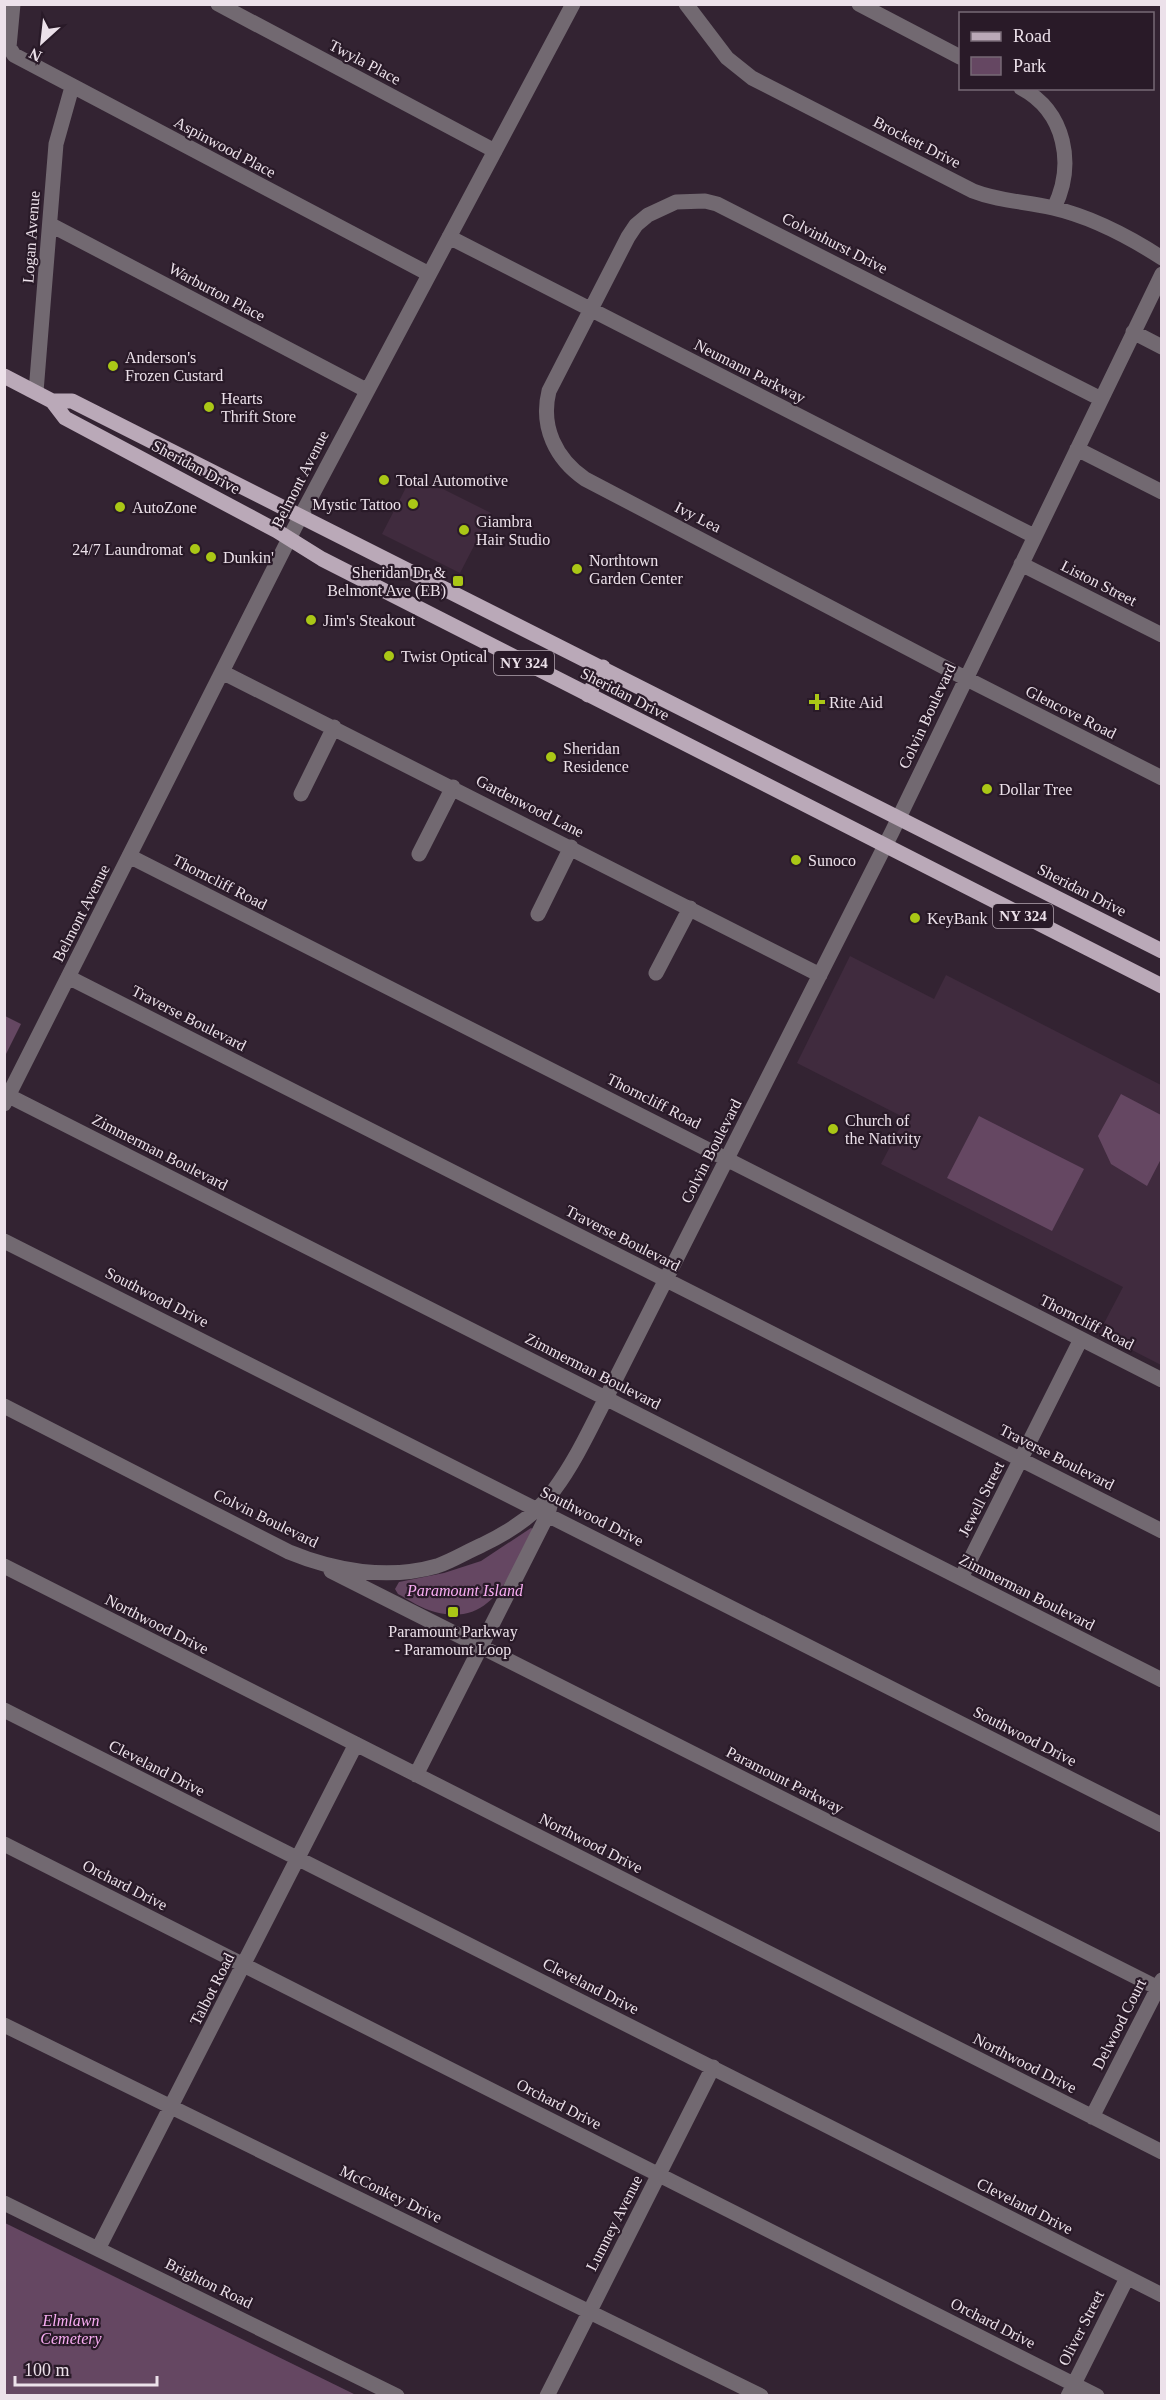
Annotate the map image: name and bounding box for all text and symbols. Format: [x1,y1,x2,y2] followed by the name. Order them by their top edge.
[12,12,72,72] north arrow
[959,12,1154,90] legend
[1013,26,1051,46] text: Road
[326,36,404,89] street label: Twyla Place
[26,45,44,65] text: N
[1013,56,1046,76] text: Park
[171,113,279,182] street label: Aspinwood Place
[871,113,963,171] street label: Brockett Drive
[19,190,44,284] street label: Logan Avenue
[779,209,891,277] street label: Colvinhurst Drive
[166,259,268,325] street label: Warburton Place
[691,336,808,407] street label: Neumann Parkway
[125,349,223,384] place label: Anderson's Frozen Custard
[106,359,120,373] marker: Anderson's Frozen Custard
[221,390,296,425] place label: Hearts Thrift Store
[202,400,216,414] marker: Hearts Thrift Store
[268,428,332,530] street label: Belmont Avenue
[149,437,243,497] street label: Sheridan Drive
[396,472,508,489] place label: Total Automotive
[377,473,391,487] marker: Total Automotive
[312,496,401,514] place label: Mystic Tattoo
[406,497,420,511] marker: Mystic Tattoo
[672,498,724,537] street label: Ivy Lea
[132,499,197,516] place label: AutoZone
[113,500,127,514] marker: AutoZone
[476,513,550,548] place label: Giambra Hair Studio
[457,523,471,537] marker: Giambra Hair Studio
[72,541,184,558] place label: 24/7 Laundromat
[188,542,202,556] marker: 24/7 Laundromat
[223,549,274,566] place label: Dunkin'
[204,550,218,564] marker: Dunkin'
[589,552,683,587] place label: Northtown Garden Center
[1059,557,1140,609] street label: Liston Street
[570,562,584,576] marker: Northtown Garden Center
[327,564,447,600] place label: Sheridan Dr & Belmont Ave (EB)
[451,574,465,588] marker: Sheridan Dr & Belmont Ave (EB)
[323,612,416,629] place label: Jim's Steakout
[304,613,318,627] marker: Jim's Steakout
[401,648,488,666] place label: Twist Optical
[382,649,396,663] marker: Twist Optical
[494,651,554,675] road number: NY 324
[895,661,959,771] street label: Colvin Boulevard
[578,664,672,724] street label: Sheridan Drive
[1023,682,1119,742] street label: Glencove Road
[829,694,883,711] place label: Rite Aid
[810,695,824,709] marker: Rite Aid
[563,740,629,775] place label: Sheridan Residence
[544,750,558,764] marker: Sheridan Residence
[473,771,587,841] street label: Gardenwood Lane
[999,781,1072,798] place label: Dollar Tree
[980,782,994,796] marker: Dollar Tree
[170,851,270,913] street label: Thorncliff Road
[808,852,856,869] place label: Sunoco
[789,853,803,867] marker: Sunoco
[1035,860,1129,920] street label: Sheridan Drive
[49,862,113,964] street label: Belmont Avenue
[993,904,1053,928] road number: NY 324
[927,910,987,928] place label: KeyBank
[908,911,922,925] marker: KeyBank
[129,982,249,1054] street label: Traverse Boulevard
[604,1070,704,1132] street label: Thorncliff Road
[677,1096,745,1206] street label: Colvin Boulevard
[89,1110,231,1194] street label: Zimmerman Boulevard
[845,1112,921,1148] place label: Church of the Nativity
[826,1122,840,1136] marker: Church of the Nativity
[563,1202,683,1274] street label: Traverse Boulevard
[103,1264,211,1330] street label: Southwood Drive
[1037,1291,1137,1353] street label: Thorncliff Road
[522,1329,664,1413] street label: Zimmerman Boulevard
[997,1421,1117,1493] street label: Traverse Boulevard
[955,1458,1007,1539] street label: Jewell Street
[538,1483,646,1549] street label: Southwood Drive
[211,1485,321,1551] street label: Colvin Boulevard
[956,1550,1098,1634] street label: Zimmerman Boulevard
[406,1582,524,1599] park label: Paramount Island
[103,1591,211,1657] street label: Northwood Drive
[446,1605,460,1619] marker: Paramount Parkway - Paramount Loop
[388,1623,518,1659] place label: Paramount Parkway - Paramount Loop
[971,1703,1079,1769] street label: Southwood Drive
[106,1737,208,1799] street label: Cleveland Drive
[723,1743,846,1818] street label: Paramount Parkway
[537,1810,645,1876] street label: Northwood Drive
[80,1856,170,1914] street label: Orchard Drive
[187,1950,237,2028] street label: Talbot Road
[540,1955,642,2017] street label: Cleveland Drive
[1089,1976,1149,2072] street label: Delwood Court
[971,2030,1079,2096] street label: Northwood Drive
[514,2075,604,2133] street label: Orchard Drive
[337,2162,445,2227] street label: McConkey Drive
[583,2172,646,2274] street label: Lumney Avenue
[974,2175,1076,2237] street label: Cleveland Drive
[162,2255,255,2312] street label: Brighton Road
[1055,2287,1107,2368] street label: Oliver Street
[948,2294,1038,2352] street label: Orchard Drive
[40,2312,103,2348] park label: Elmlawn Cemetery
[15,2349,158,2387] scale bar
[24,2360,70,2380] text: 100 m

